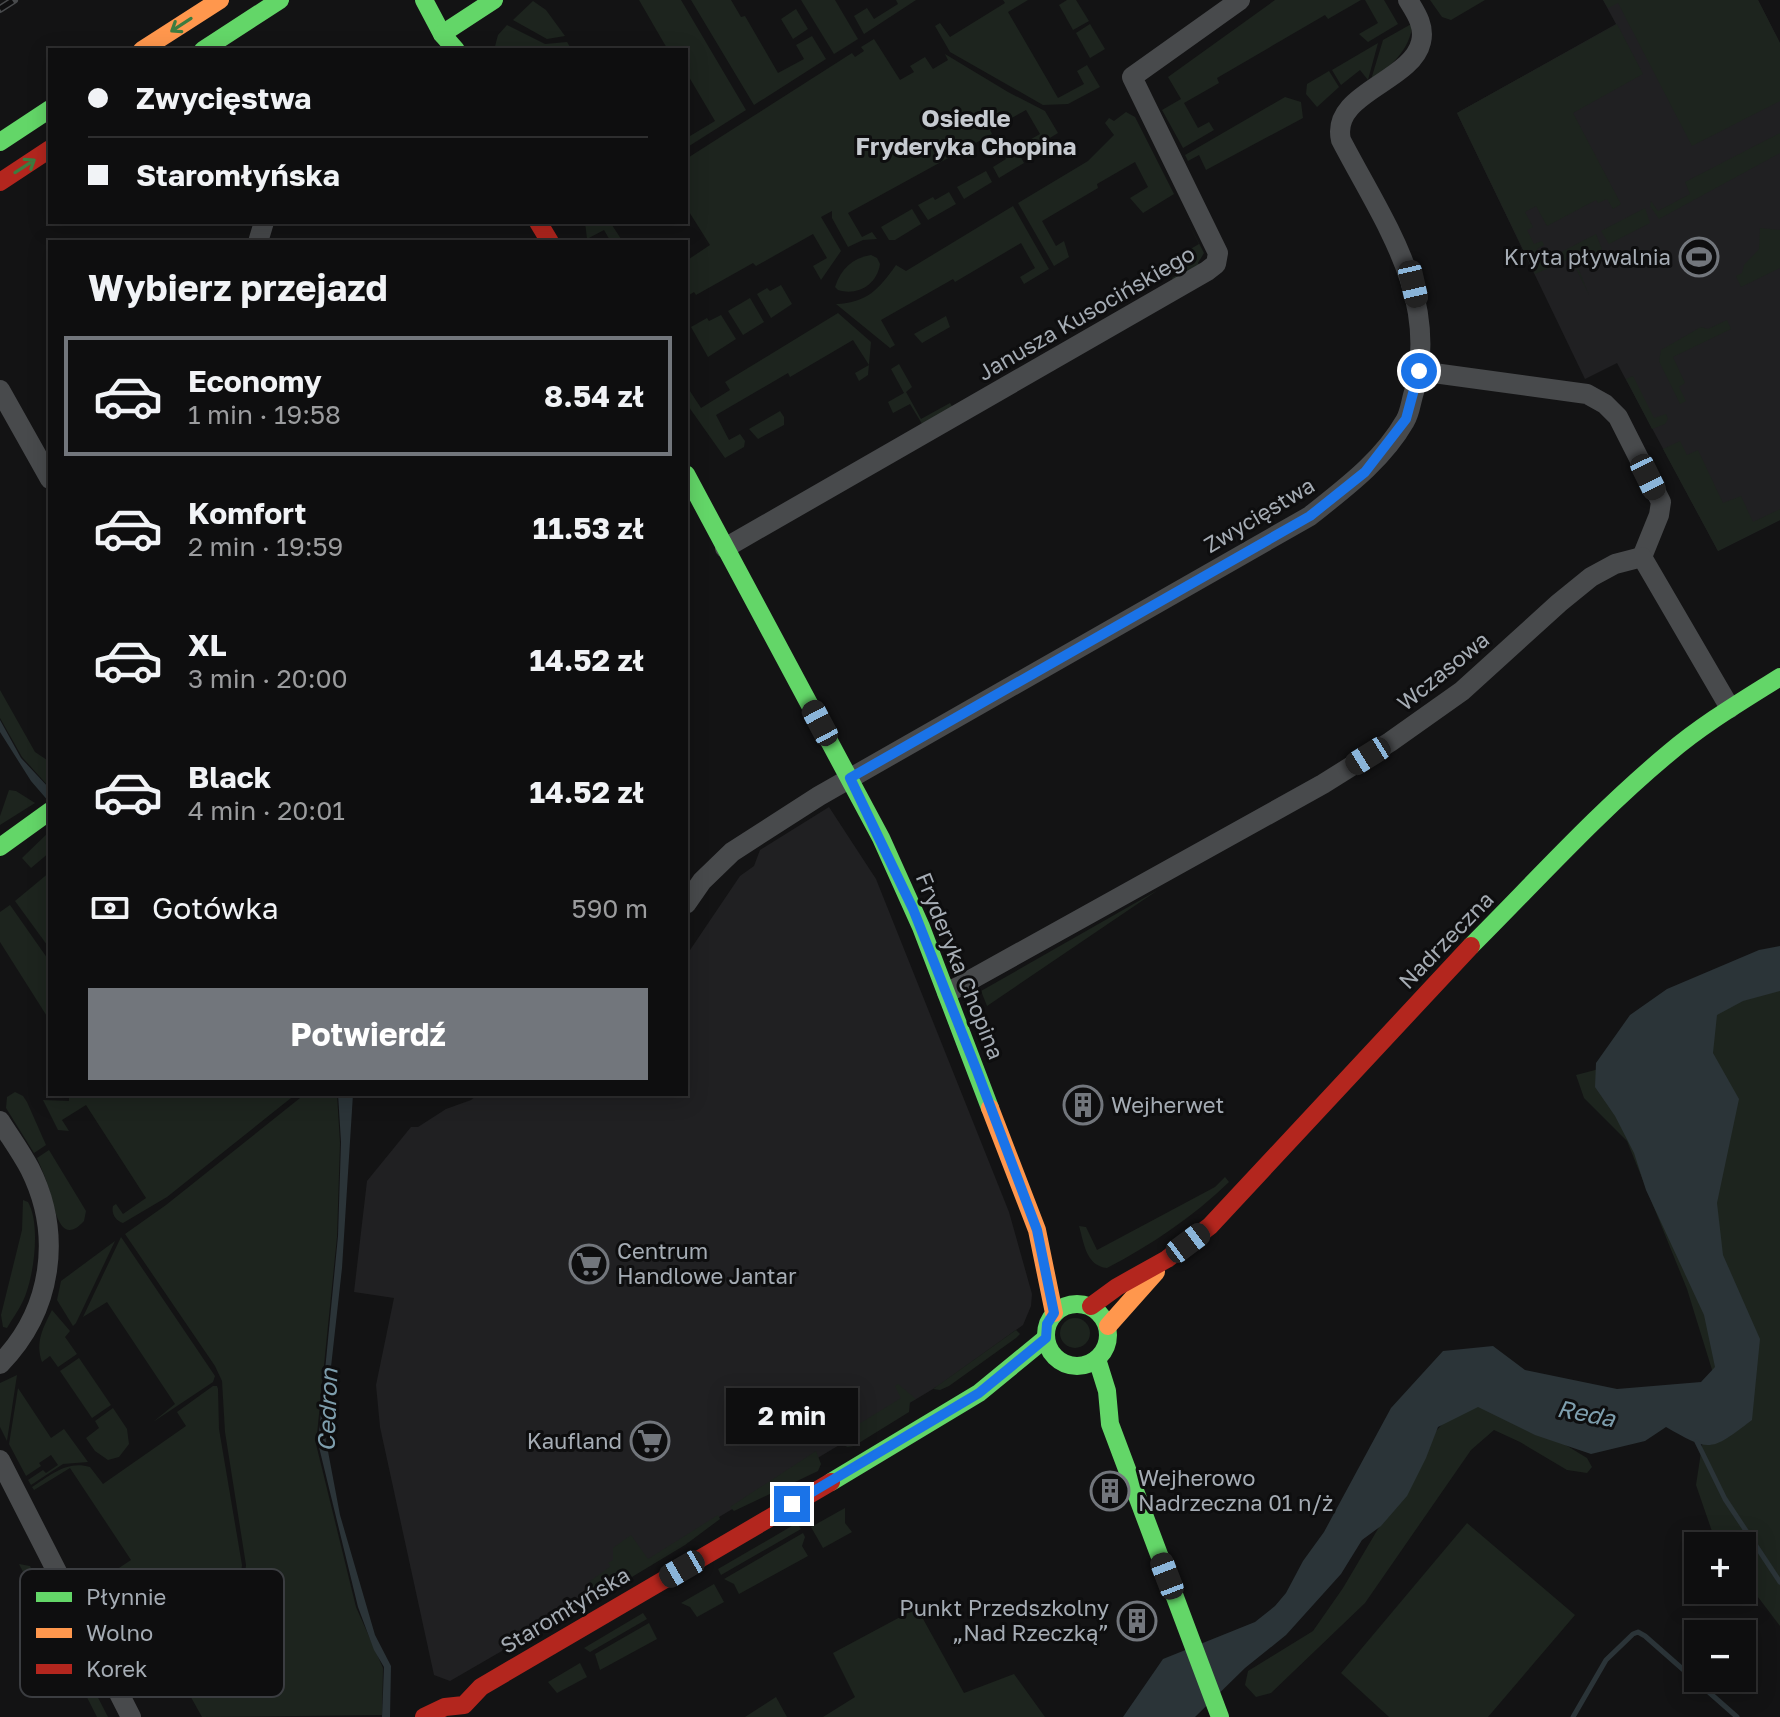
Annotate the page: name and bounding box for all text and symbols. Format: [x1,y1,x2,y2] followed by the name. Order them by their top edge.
[171,17,193,33] one-way arrow
[136,80,311,116] text: Zwycięstwa
[856,103,1076,160] district label: Osiedle Fryderyka Chopina
[136,157,340,193] text: Staromłyńska
[13,158,36,174] one-way arrow
[1678,236,1720,278] sports icon: Kryta pływalnia
[972,239,1199,386] street label: Janusza Kusocińskiego
[1504,243,1671,270] place label: Kryta pływalnia
[1396,258,1430,310] car
[88,266,388,309] text: Wybierz przejazd
[1401,353,1437,389] route start
[92,360,164,432] icon: car
[188,363,322,399] text: Economy
[544,378,644,414] text: 8.54 zł
[188,399,341,430] text: 1 min · 19:58
[1627,450,1669,504] car
[1199,471,1319,558] street label: Zwycięstwa
[92,492,164,564] icon: car
[188,495,307,531] text: Komfort
[533,510,644,546] text: 11.53 zł
[188,531,343,562] text: 2 min · 19:59
[92,624,164,696] icon: car
[1391,625,1494,716] street label: Wczasowa
[188,627,227,663] text: XL
[530,642,644,678] text: 14.52 zł
[188,663,348,694] text: 3 min · 20:00
[798,696,842,750] car
[1341,733,1395,779] car
[92,756,164,828] icon: car
[188,759,271,795] text: Black
[530,774,644,810] text: 14.52 zł
[188,795,345,826] text: 4 min · 20:01
[911,868,1010,1063] street label: Fryderyka Chopina
[1393,885,1499,994] street label: Nadrzeczna
[88,886,132,930] icon: cash
[152,890,279,926] text: Gotówka
[572,893,648,924] text: 590 m
[88,988,648,1080] button: Potwierdź
[1062,1084,1104,1126] building icon: Wejherwet
[1111,1091,1224,1118] place label: Wejherwet
[1162,1219,1214,1267] car
[617,1237,797,1289] place label: Centrum Handlowe Jantar
[568,1243,610,1285] supermarket icon: Centrum Handlowe Jantar
[311,1367,342,1452] water label: Cedron
[726,1388,858,1444] callout: 2 min
[1555,1393,1619,1433] water label: Reda
[758,1400,826,1431] text: 2 min
[629,1420,671,1462] supermarket icon: Kaufland
[527,1427,622,1454] place label: Kaufland
[1138,1464,1333,1516] place label: Wejherowo Nadrzeczna 01 n/ż
[1089,1470,1131,1512] building icon: Wejherowo Nadrzeczna 01 n/ż
[774,1486,810,1522] route end
[1684,1532,1756,1692] map controls
[1684,1532,1756,1604] button: +
[655,1547,709,1591] car
[1147,1549,1187,1603] car
[495,1560,634,1659] street label: Staromłyńska
[20,1569,284,1697] legend
[86,1583,166,1610] text: Płynnie
[899,1594,1109,1646] place label: Punkt Przedszkolny „Nad Rzeczką”
[1116,1600,1158,1642] building icon: Punkt Przedszkolny „Nad Rzeczką”
[86,1619,153,1646] text: Wolno
[1684,1620,1756,1692] button: −
[86,1655,148,1682] text: Korek

